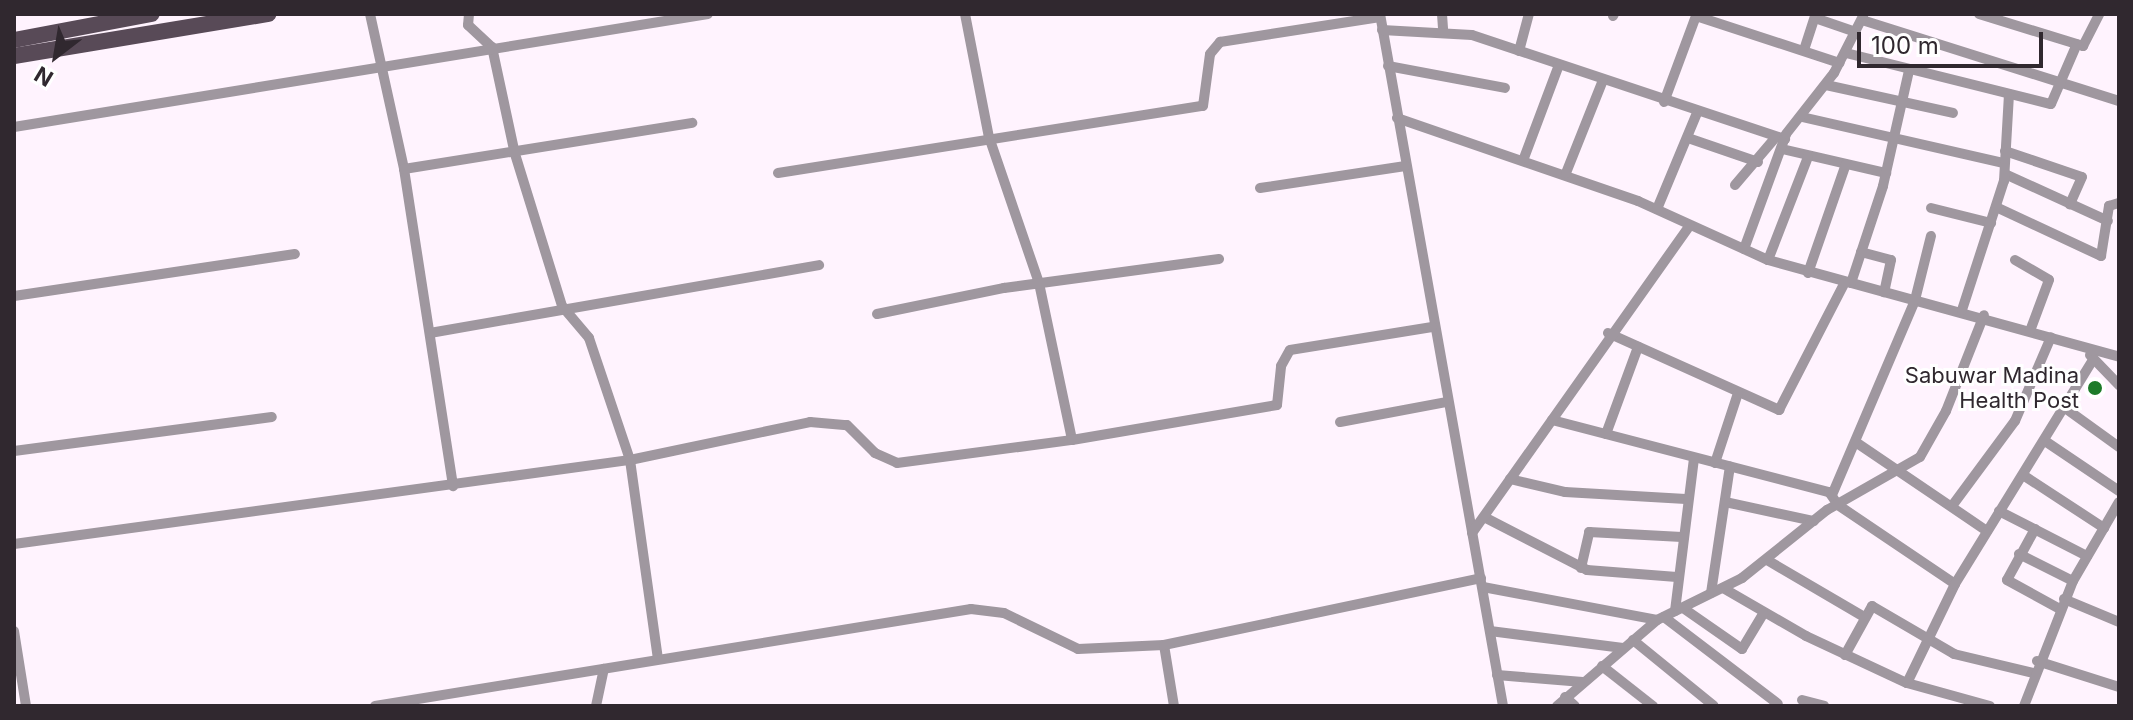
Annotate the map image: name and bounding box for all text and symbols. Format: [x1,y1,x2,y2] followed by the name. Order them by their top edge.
[16,16,96,96] north arrow
[1861,16,2047,66] scale bar
[1871,31,1939,60] text: 100 m
[30,61,58,92] text: N
[1905,362,2079,414] place label: Sabuwar Madina Health Post
[2086,379,2104,397] marker: Sabuwar Madina Health Post

